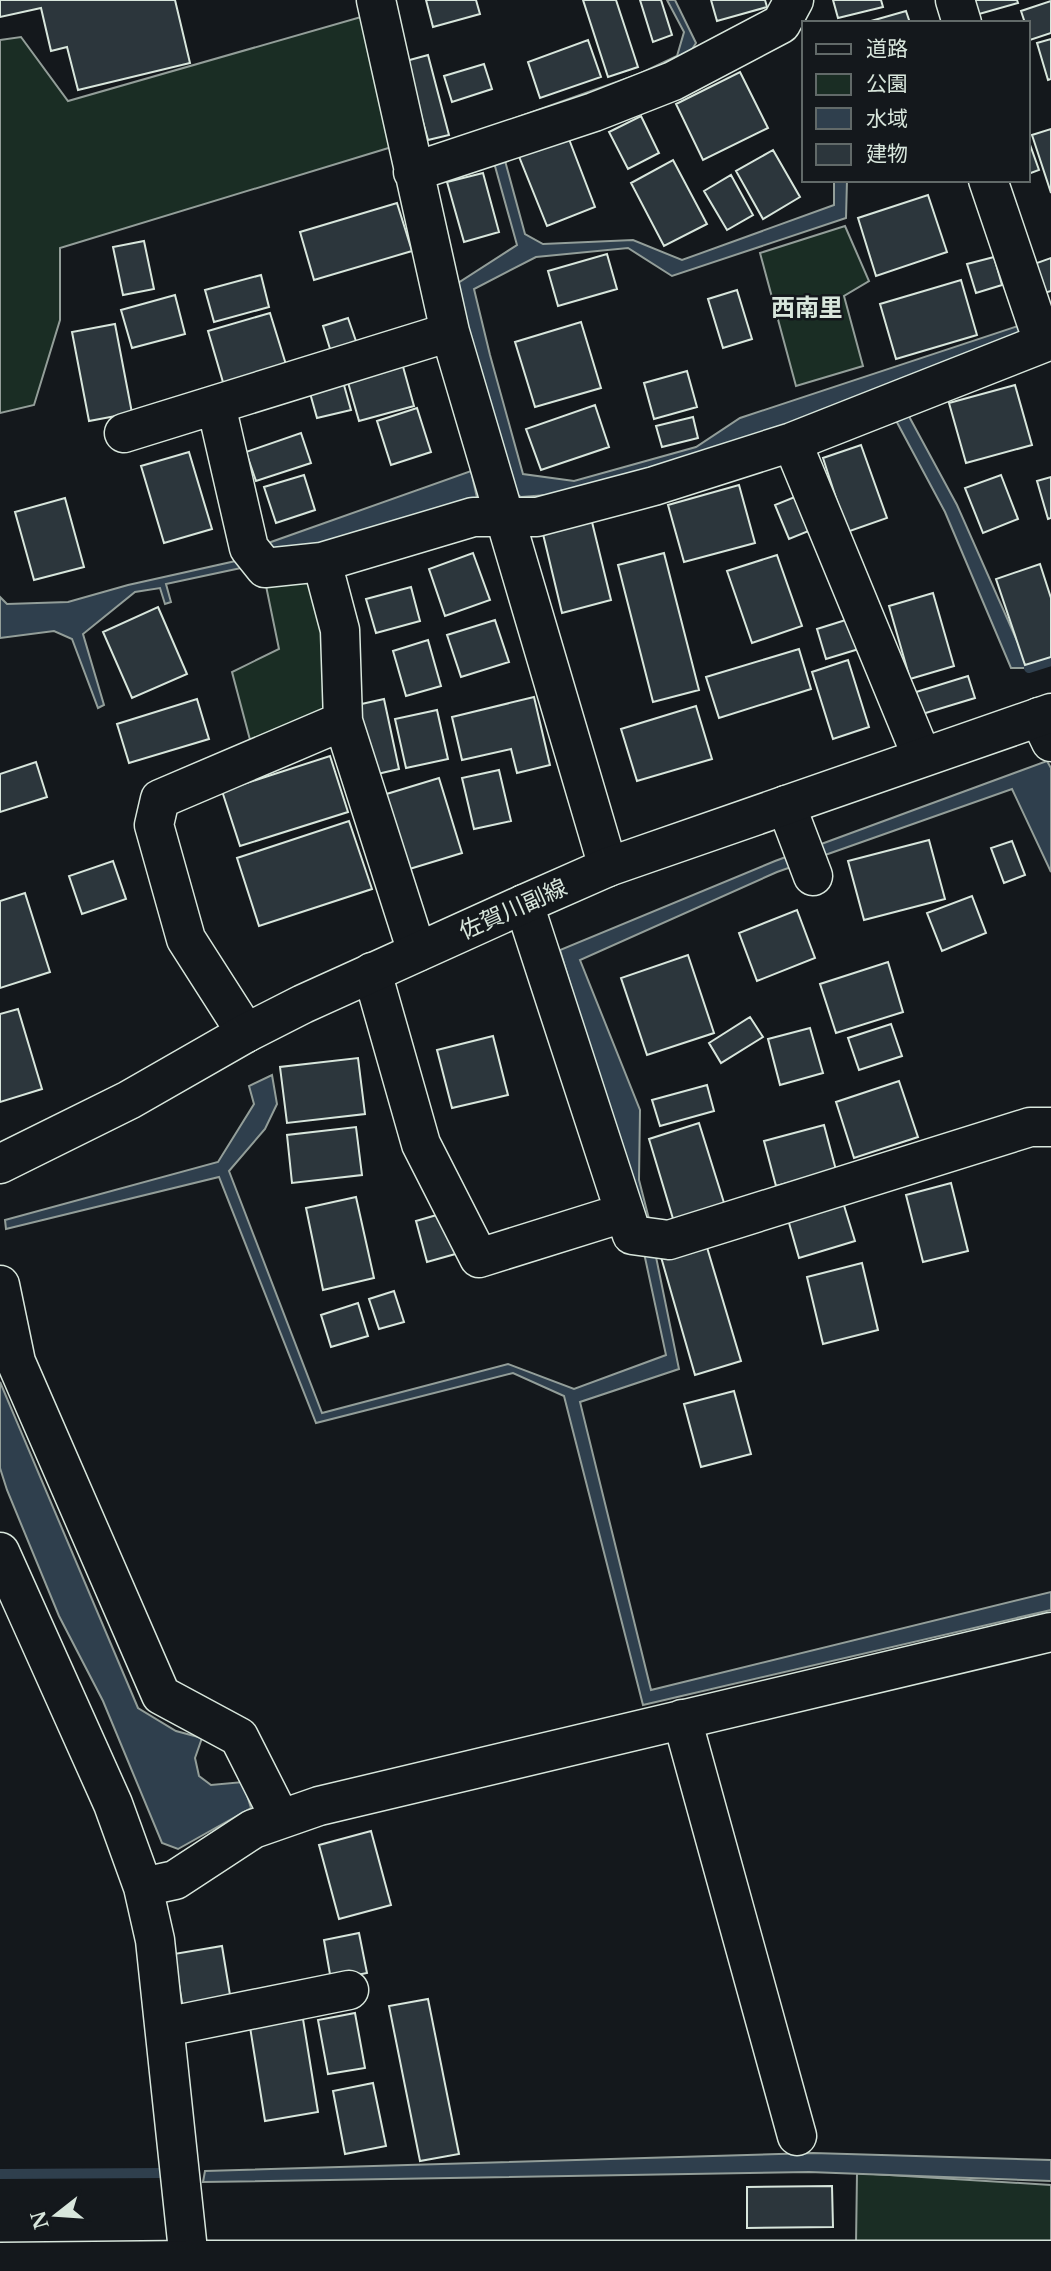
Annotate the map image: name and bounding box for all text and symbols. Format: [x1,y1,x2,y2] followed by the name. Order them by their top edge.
[802,21,1030,182] legend
[866,36,908,62] text: 道路
[866,71,908,97] text: 公園
[866,106,908,132] text: 水域
[866,141,908,167] text: 建物
[771,293,843,322] district label: 西南里
[455,873,571,945] street label: 佐賀川副線
[21,2180,91,2250] north arrow
[27,2208,54,2232] text: N

